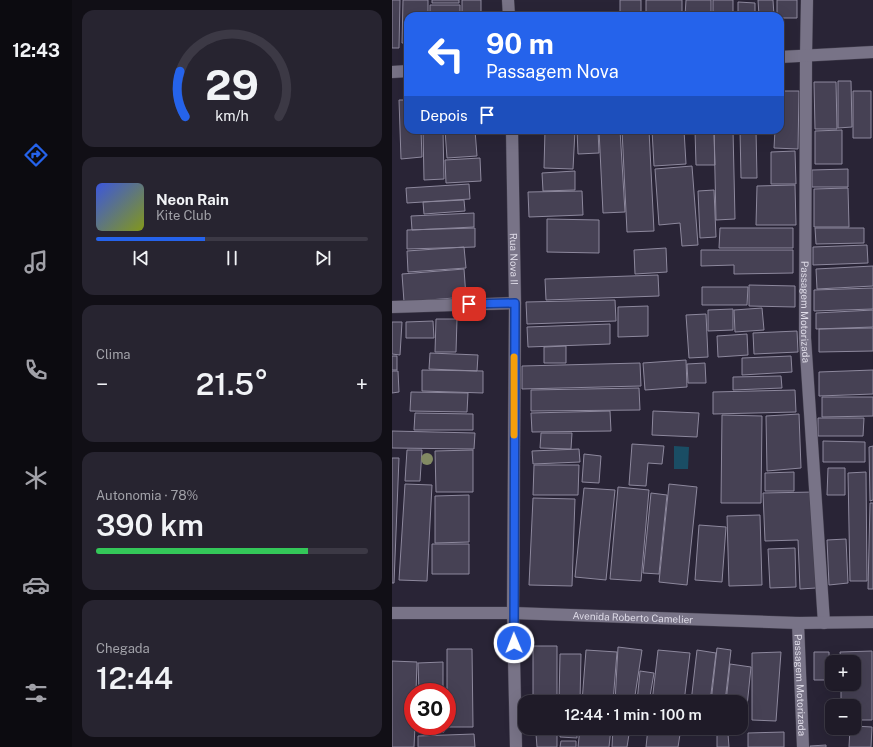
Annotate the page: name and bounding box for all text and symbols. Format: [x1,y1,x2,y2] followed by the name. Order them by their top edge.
[486,27,554,60] text: 90 m
[420,28,472,80] icon: left
[12,40,60,61] text: 12:43
[205,60,259,109] text: 29
[486,61,619,82] text: Passagem Nova
[476,104,498,126] icon: arrive
[215,106,249,123] text: km/h
[420,107,468,124] text: Depois
[22,141,50,169] icon: directions
[156,191,229,208] text: Neon Rain
[156,208,211,223] text: Kite Club
[508,233,521,285] street label: Rua Nova II
[130,247,152,269] icon: previous
[221,247,243,269] icon: pause
[312,247,334,269] icon: next
[22,248,50,276] icon: music
[799,261,813,363] street label: Passagem Motorizada
[452,287,486,321] pin
[458,293,480,315] icon: arrive
[96,347,131,362] text: Clima
[22,356,50,384] icon: phone
[196,366,268,402] text: 21.5°
[96,371,108,397] text: −
[356,371,368,397] text: +
[22,464,50,492] icon: climate
[96,488,198,503] text: Autonomia · 78%
[96,507,204,543] text: 390 km
[22,571,50,599] icon: car
[572,609,693,625] street label: Avenida Roberto Camelier
[493,622,535,664] position arrow
[792,634,809,736] street label: Passagem Motorizada
[96,641,150,656] text: Chegada
[825,655,861,735] map controls
[825,655,861,691] button: +
[96,660,173,696] text: 12:44
[22,679,50,707] icon: filters
[404,683,456,735] speed limit sign: 30
[825,699,861,735] button: −
[564,706,702,723] text: 12:44 · 1 min · 100 m

